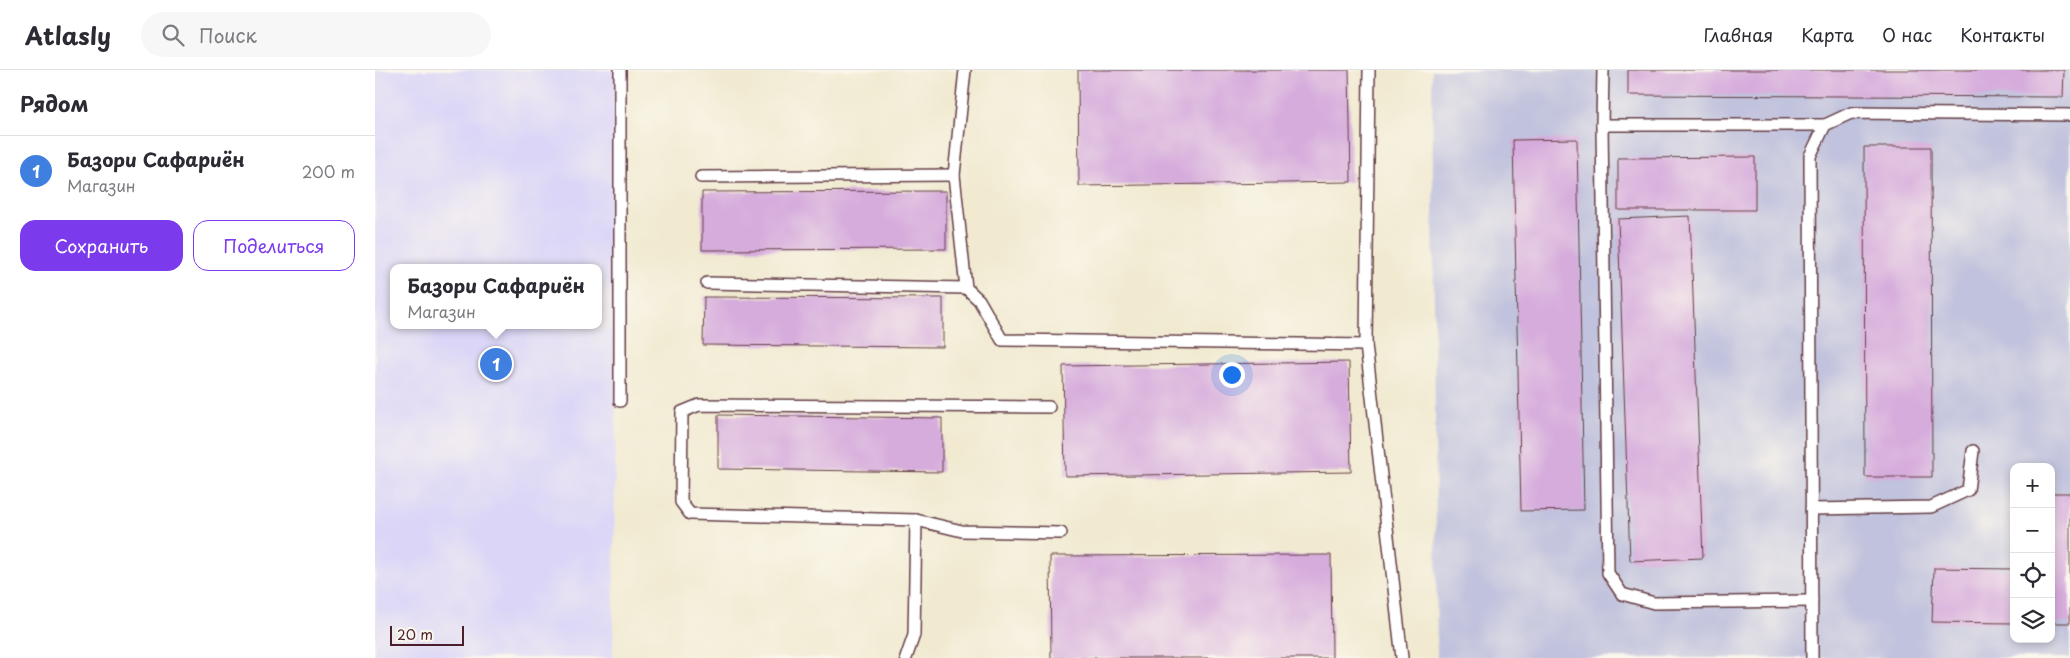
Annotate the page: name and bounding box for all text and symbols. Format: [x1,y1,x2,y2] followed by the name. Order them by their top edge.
[141,12,491,57] search box
[25,17,111,53] text: Atlasly
[159,21,187,49] icon: search
[199,21,257,49] text: Поиск
[1704,21,1773,48] text: Главная
[1801,21,1854,48] text: Карта
[1882,21,1932,48] text: О нас
[1960,21,2045,48] text: Контакты
[20,87,88,119] text: Рядом
[67,145,245,173] text: Базори Сафариён
[32,159,40,183] text: 1
[302,159,355,183] text: 200 m
[67,173,136,197] text: Магазин
[20,220,183,271] button: Сохранить
[193,220,355,271] button: Поделиться
[390,264,602,329] popup
[407,271,585,299] text: Базори Сафариён
[407,299,476,323] text: Магазин
[480,345,512,383] pin: 1
[1219,362,1245,388] your location
[2010,463,2055,643] map controls
[2010,463,2055,508] button: +
[2010,508,2055,553] button: −
[2010,553,2055,598] button: locate
[2010,598,2055,643] button: layers
[390,623,464,646] scale bar
[397,624,433,645] text: 20 m

